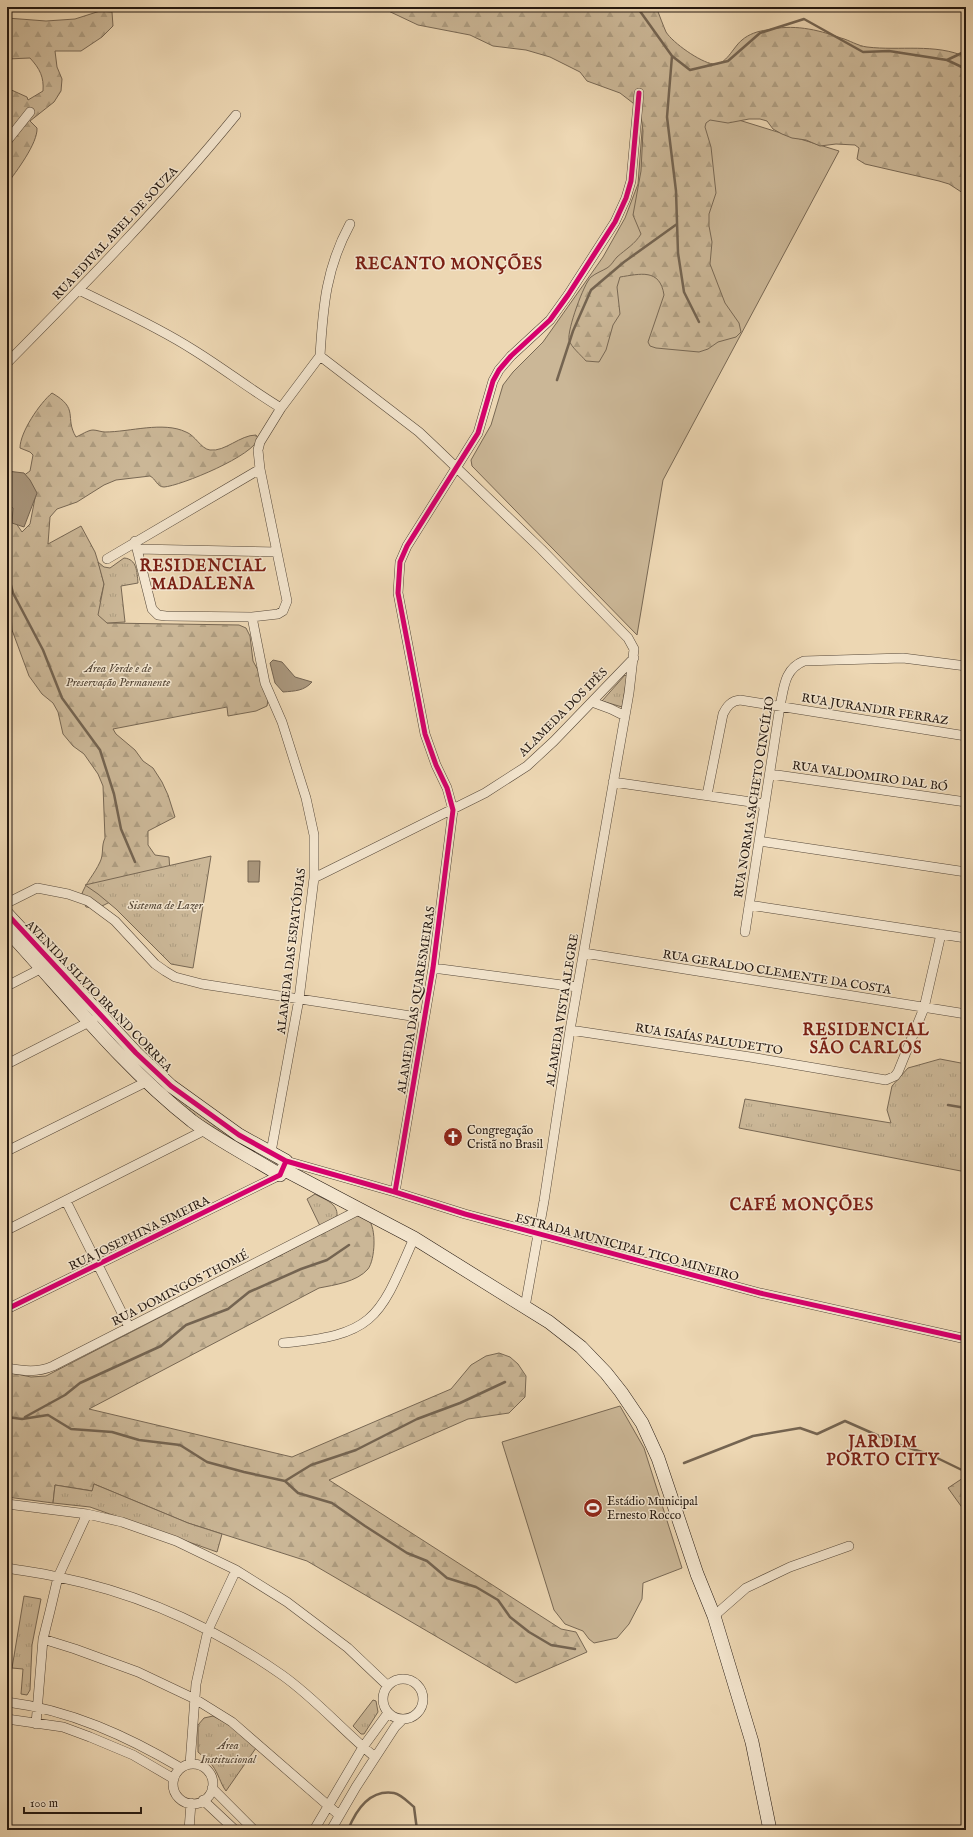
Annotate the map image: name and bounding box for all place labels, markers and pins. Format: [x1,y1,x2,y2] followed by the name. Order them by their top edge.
[467,1123,544,1152] place label: Congregação Cristã no Brasil
[442,1126,464,1148] church icon: Congregação Cristã no Brasil
[607,1494,698,1523] place label: Estádio Municipal Ernesto Rocco
[582,1497,604,1519] sports icon: Estádio Municipal Ernesto Rocco

